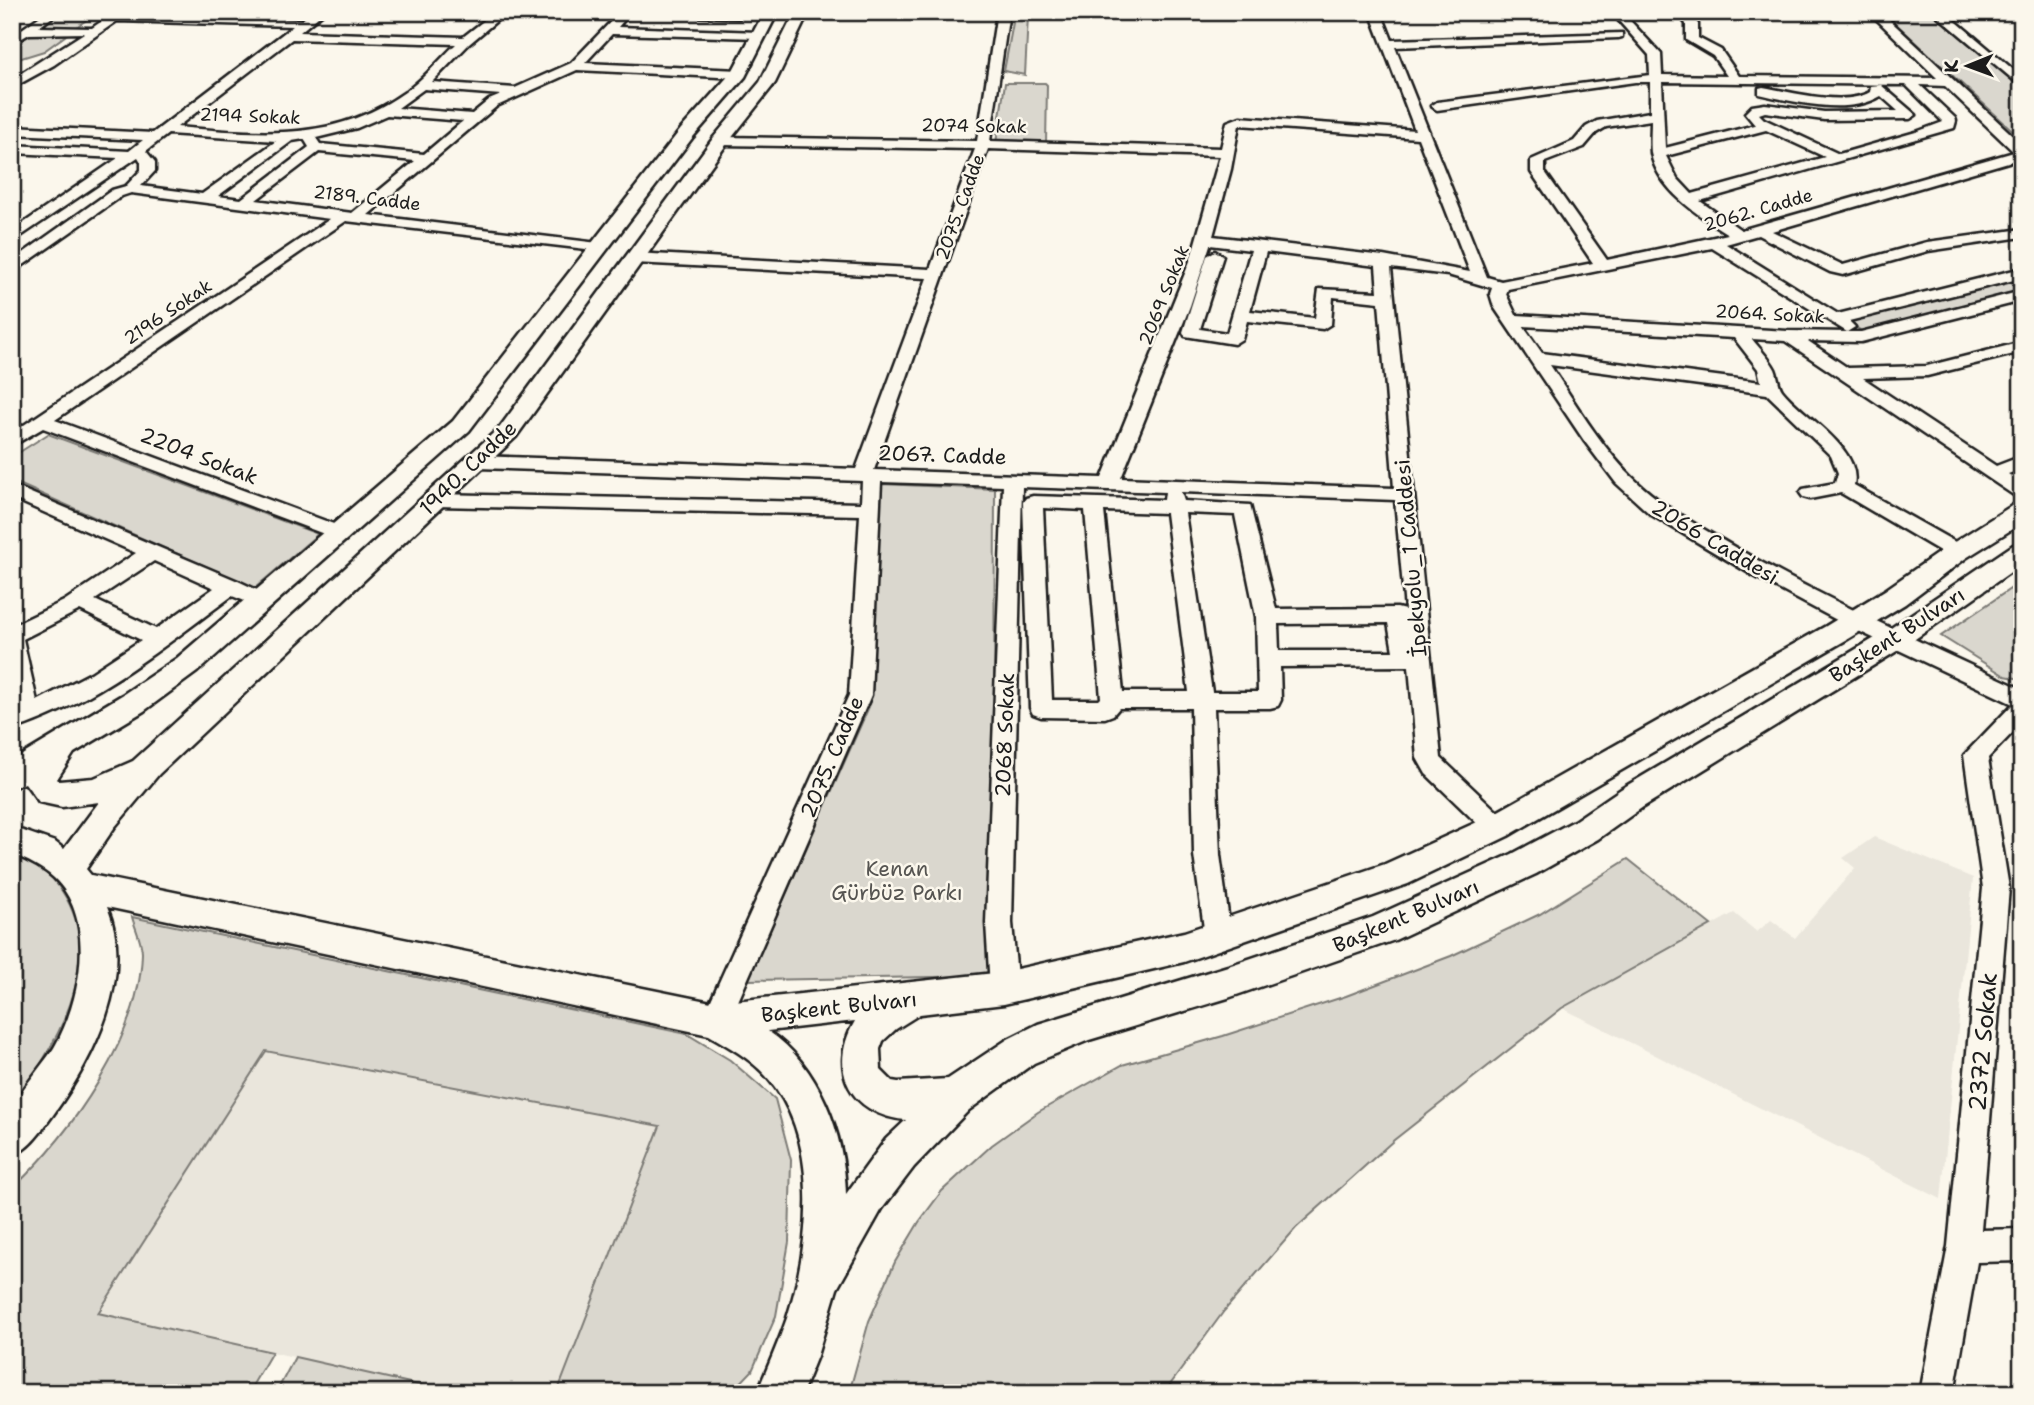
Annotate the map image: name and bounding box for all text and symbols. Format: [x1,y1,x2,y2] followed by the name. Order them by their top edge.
[1932,32,2002,102] north arrow
[1939,60,1964,73] text: K
[199,102,301,130] street label: 2194 Sokak
[921,113,1027,139] street label: 2074 Sokak
[930,151,990,263] street label: 2075. Cadde
[312,180,422,216] street label: 2189. Cadde
[1700,183,1816,237] street label: 2062. Cadde
[1133,241,1195,349] street label: 2069 Sokak
[119,274,217,350] street label: 2196 Sokak
[1714,299,1826,329] street label: 2064. Sokak
[413,414,523,522] street label: 1940. Cadde
[136,421,262,491] street label: 2204 Sokak
[877,439,1007,471] street label: 2067. Cadde
[1388,458,1434,658] street label: İpekyolu_1 Caddesi
[1646,493,1784,591] street label: 2066 Caddesi
[1824,581,1970,689] street label: Başkent Bulvarı
[989,672,1021,798] street label: 2068 Sokak
[794,692,870,822] street label: 2075. Cadde
[831,855,963,907] park label: Kenan Gürbüz Parkı
[1328,873,1484,959] street label: Başkent Bulvarı
[1961,971,2005,1113] street label: 2372 Sokak
[760,985,918,1029] street label: Başkent Bulvarı

